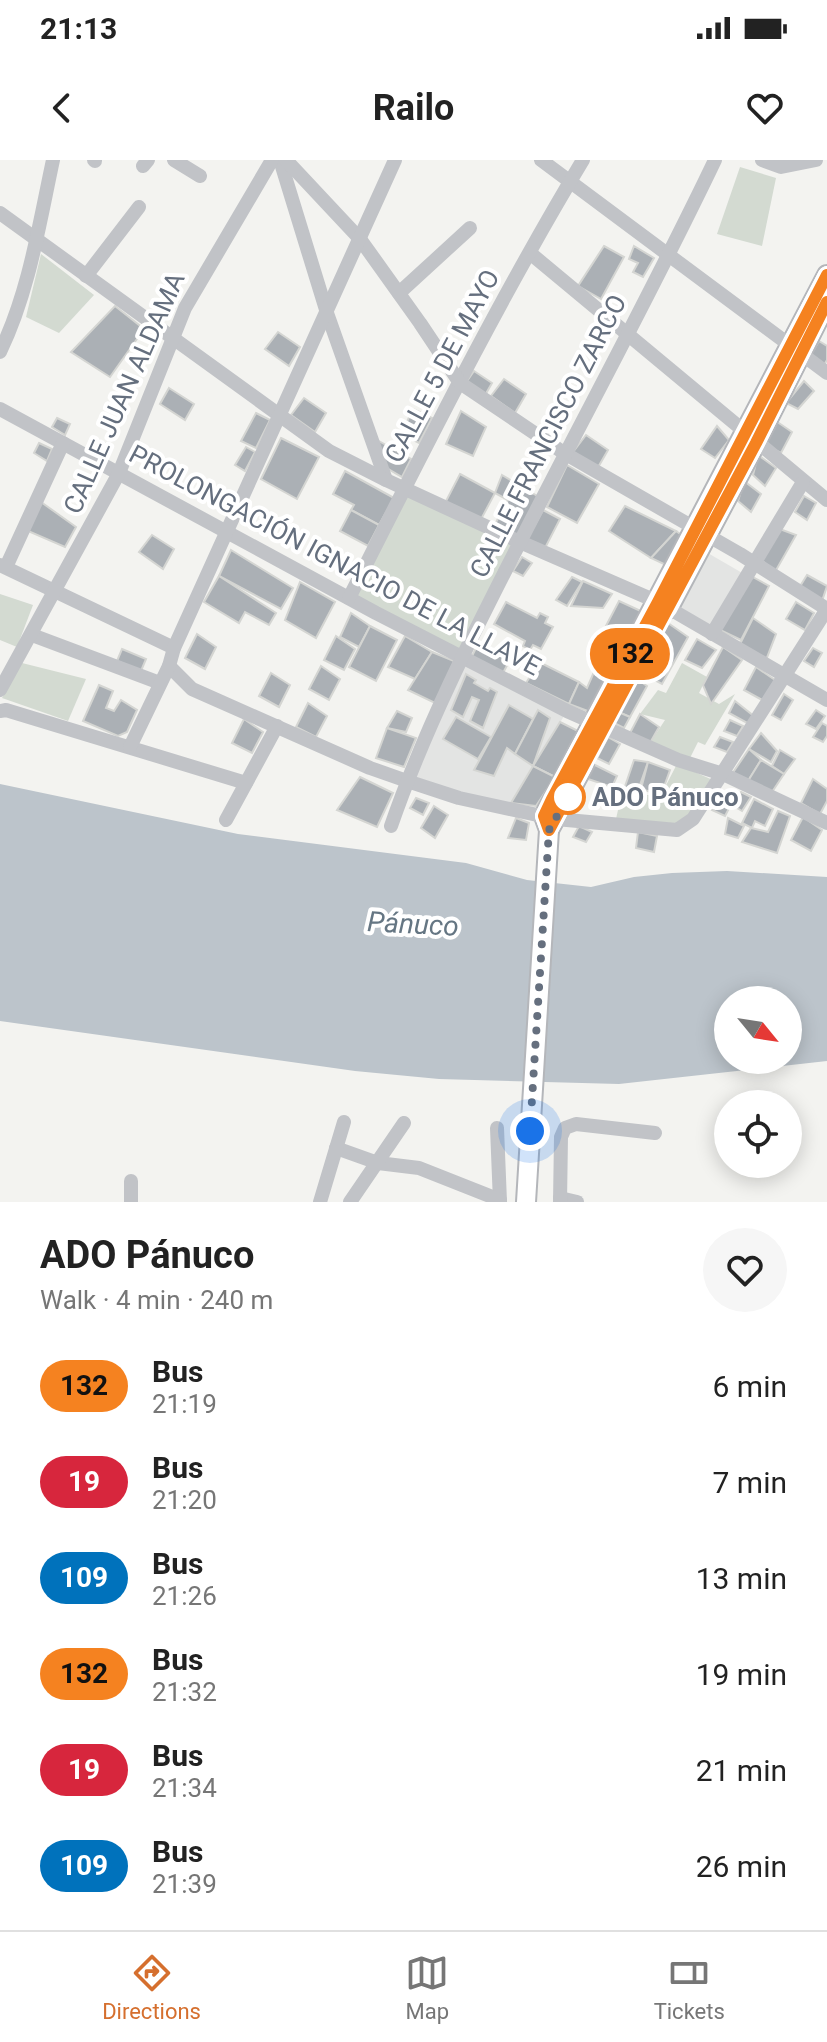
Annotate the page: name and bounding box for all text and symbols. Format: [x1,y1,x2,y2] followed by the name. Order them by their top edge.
[40,11,117,46] text: 21:13
[40,86,84,130] icon: back
[743,86,787,130] icon: heart
[373,87,454,129] text: Railo
[378,264,506,468] street label: CALLE 5 DE MAYO
[57,268,191,518] street label: CALLE JUAN ALDAMA
[464,290,632,582] street label: CALLE FRANCISCO ZARCO
[124,438,546,682] street label: PROLONGACIÓN IGNACIO DE LA LLAVE
[584,628,676,680] line badge: 132
[606,637,654,670] text: 132
[551,780,585,814] marker: ADO Pánuco
[592,782,739,812] place label: ADO Pánuco
[366,905,460,943] water label: Pánuco
[714,986,802,1074] north arrow
[714,986,802,1178] map controls
[714,1090,802,1178] button: locate
[510,1111,550,1151] your location
[703,1228,787,1312] button: heart
[40,1233,254,1277] text: ADO Pánuco
[40,1285,273,1315] text: Walk · 4 min · 240 m
[152,1354,203,1389] text: Bus
[60,1369,108,1402] text: 132
[713,1369,787,1404] text: 6 min
[152,1389,217,1419] text: 21:19
[152,1450,203,1485] text: Bus
[68,1465,100,1498] text: 19
[713,1465,787,1500] text: 7 min
[152,1485,217,1515] text: 21:20
[152,1546,203,1581] text: Bus
[60,1561,108,1594] text: 109
[696,1561,787,1596] text: 13 min
[152,1581,217,1611] text: 21:26
[152,1642,203,1677] text: Bus
[60,1657,108,1690] text: 132
[696,1657,787,1692] text: 19 min
[152,1677,217,1707] text: 21:32
[152,1738,203,1773] text: Bus
[68,1753,100,1786] text: 19
[696,1753,787,1788] text: 21 min
[152,1773,217,1803] text: 21:34
[152,1834,203,1869] text: Bus
[60,1849,108,1882] text: 109
[696,1849,787,1884] text: 26 min
[152,1869,217,1899] text: 21:39
[102,1951,201,2024] tab: Directions
[405,1951,449,2024] tab: Map
[654,1951,725,2024] tab: Tickets

